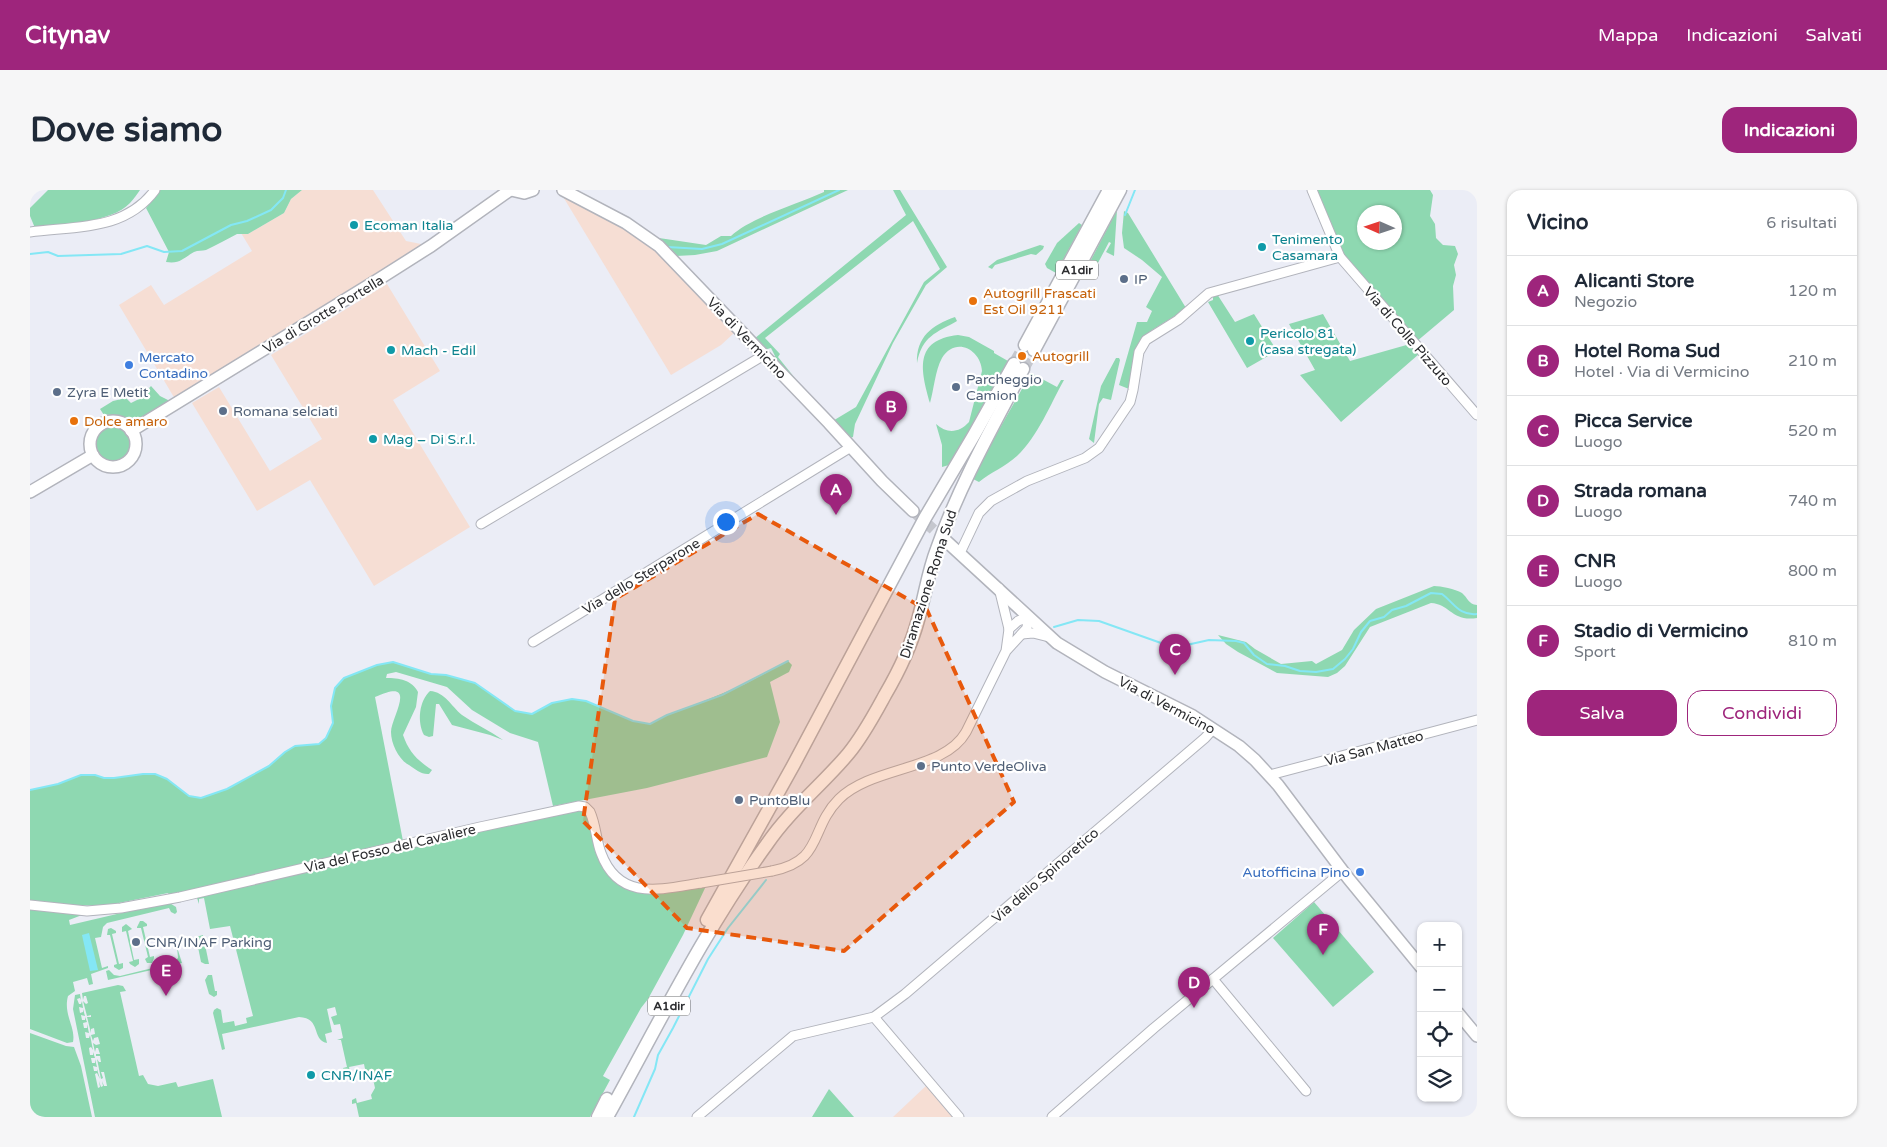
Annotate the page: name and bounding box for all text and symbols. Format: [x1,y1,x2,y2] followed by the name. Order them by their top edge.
[25,21,110,50] text: Citynav
[1598,24,1658,46] text: Mappa
[1686,24,1778,46] text: Indicazioni
[1806,24,1862,46] text: Salvati
[1722,107,1857,153] button: Indicazioni
[30,109,222,151] text: Dove siamo
[1357,205,1402,250] north arrow
[1527,210,1589,235] text: Vicino
[1766,213,1837,233] text: 6 risultati
[364,217,453,234] place label: Ecoman Italia
[348,219,360,231] marker: Ecoman Italia
[1272,231,1342,264] place label: Tenimento Casamara
[1256,241,1268,253] marker: Tenimento Casamara
[1056,260,1098,280] road number: A1dir
[1574,270,1694,292] text: Alicanti Store
[1134,271,1147,288] place label: IP
[260,272,387,357] street label: Via di Grotte Portella
[1118,273,1130,285] marker: IP
[1537,281,1549,301] text: A
[1788,281,1837,301] text: 120 m
[1360,283,1455,389] street label: Via di Colle Pizzuto
[983,285,1096,318] place label: Autogrill Frascati Est Oil 9211
[1574,292,1637,312] text: Negozio
[703,294,790,383] street label: Via di Vermicino
[967,295,979,307] marker: Autogrill Frascati Est Oil 9211
[1260,325,1356,358] place label: Pericolo 81 (casa stregata)
[1244,335,1256,347] marker: Pericolo 81 (casa stregata)
[1574,340,1720,362] text: Hotel Roma Sud
[401,342,476,359] place label: Mach - Edil
[385,344,397,356] marker: Mach - Edil
[1032,348,1089,365] place label: Autogrill
[139,349,208,382] place label: Mercato Contadino
[1016,350,1028,362] marker: Autogrill
[1537,351,1549,371] text: B
[1788,351,1837,371] text: 210 m
[123,359,135,371] marker: Mercato Contadino
[1574,362,1749,382] text: Hotel · Via di Vermicino
[966,371,1042,404] place label: Parcheggio Camion
[950,381,962,393] marker: Parcheggio Camion
[67,384,149,401] place label: Zyra E Metit
[51,386,63,398] marker: Zyra E Metit
[875,391,907,432] pin: B
[233,403,338,420] place label: Romana selciati
[217,405,229,417] marker: Romana selciati
[1574,410,1692,432] text: Picca Service
[84,413,167,430] place label: Dolce amaro
[68,415,80,427] marker: Dolce amaro
[1537,421,1549,441] text: C
[1788,421,1837,441] text: 520 m
[383,431,476,448] place label: Mag – Di S.r.l.
[1574,432,1623,452] text: Luogo
[367,433,379,445] marker: Mag – Di S.r.l.
[820,474,852,515] pin: A
[1574,480,1707,502] text: Strada romana
[1537,491,1549,511] text: D
[1788,491,1837,511] text: 740 m
[1574,502,1623,522] text: Luogo
[896,508,961,661] street label: Diramazione Roma Sud
[713,509,739,535] your location
[579,535,703,618] street label: Via dello Sterparone
[1574,550,1616,572] text: CNR
[1538,561,1548,581] text: E
[1788,561,1837,581] text: 800 m
[1574,572,1623,592] text: Luogo
[1574,620,1748,642] text: Stadio di Vermicino
[1538,631,1548,651] text: F
[1788,631,1837,651] text: 810 m
[1159,634,1191,675] pin: C
[1574,642,1616,662] text: Sport
[1115,673,1218,738] street label: Via di Vermicino
[1527,690,1677,736] button: Salva
[1687,690,1837,736] button: Condividi
[1323,727,1425,770] street label: Via San Matteo
[931,758,1047,775] place label: Punto VerdeOliva
[915,760,927,772] marker: Punto VerdeOliva
[749,792,810,809] place label: PuntoBlu
[733,794,745,806] marker: PuntoBlu
[303,821,477,876] street label: Via del Fosso del Cavaliere
[988,824,1102,926] street label: Via dello Spinoretico
[1242,864,1350,881] place label: Autofficina Pino
[1354,866,1366,878] marker: Autofficina Pino
[1307,914,1339,955] pin: F
[1417,922,1462,1102] map controls
[1417,922,1462,967] button: +
[146,934,272,951] place label: CNR/INAF Parking
[130,936,142,948] marker: CNR/INAF Parking
[150,955,182,996] pin: E
[1178,967,1210,1008] pin: D
[1417,967,1462,1012] button: −
[648,996,690,1016] road number: A1dir
[1417,1012,1462,1057] button: locate
[1417,1057,1462,1102] button: layers
[321,1067,393,1084] place label: CNR/INAF
[305,1069,317,1081] marker: CNR/INAF

